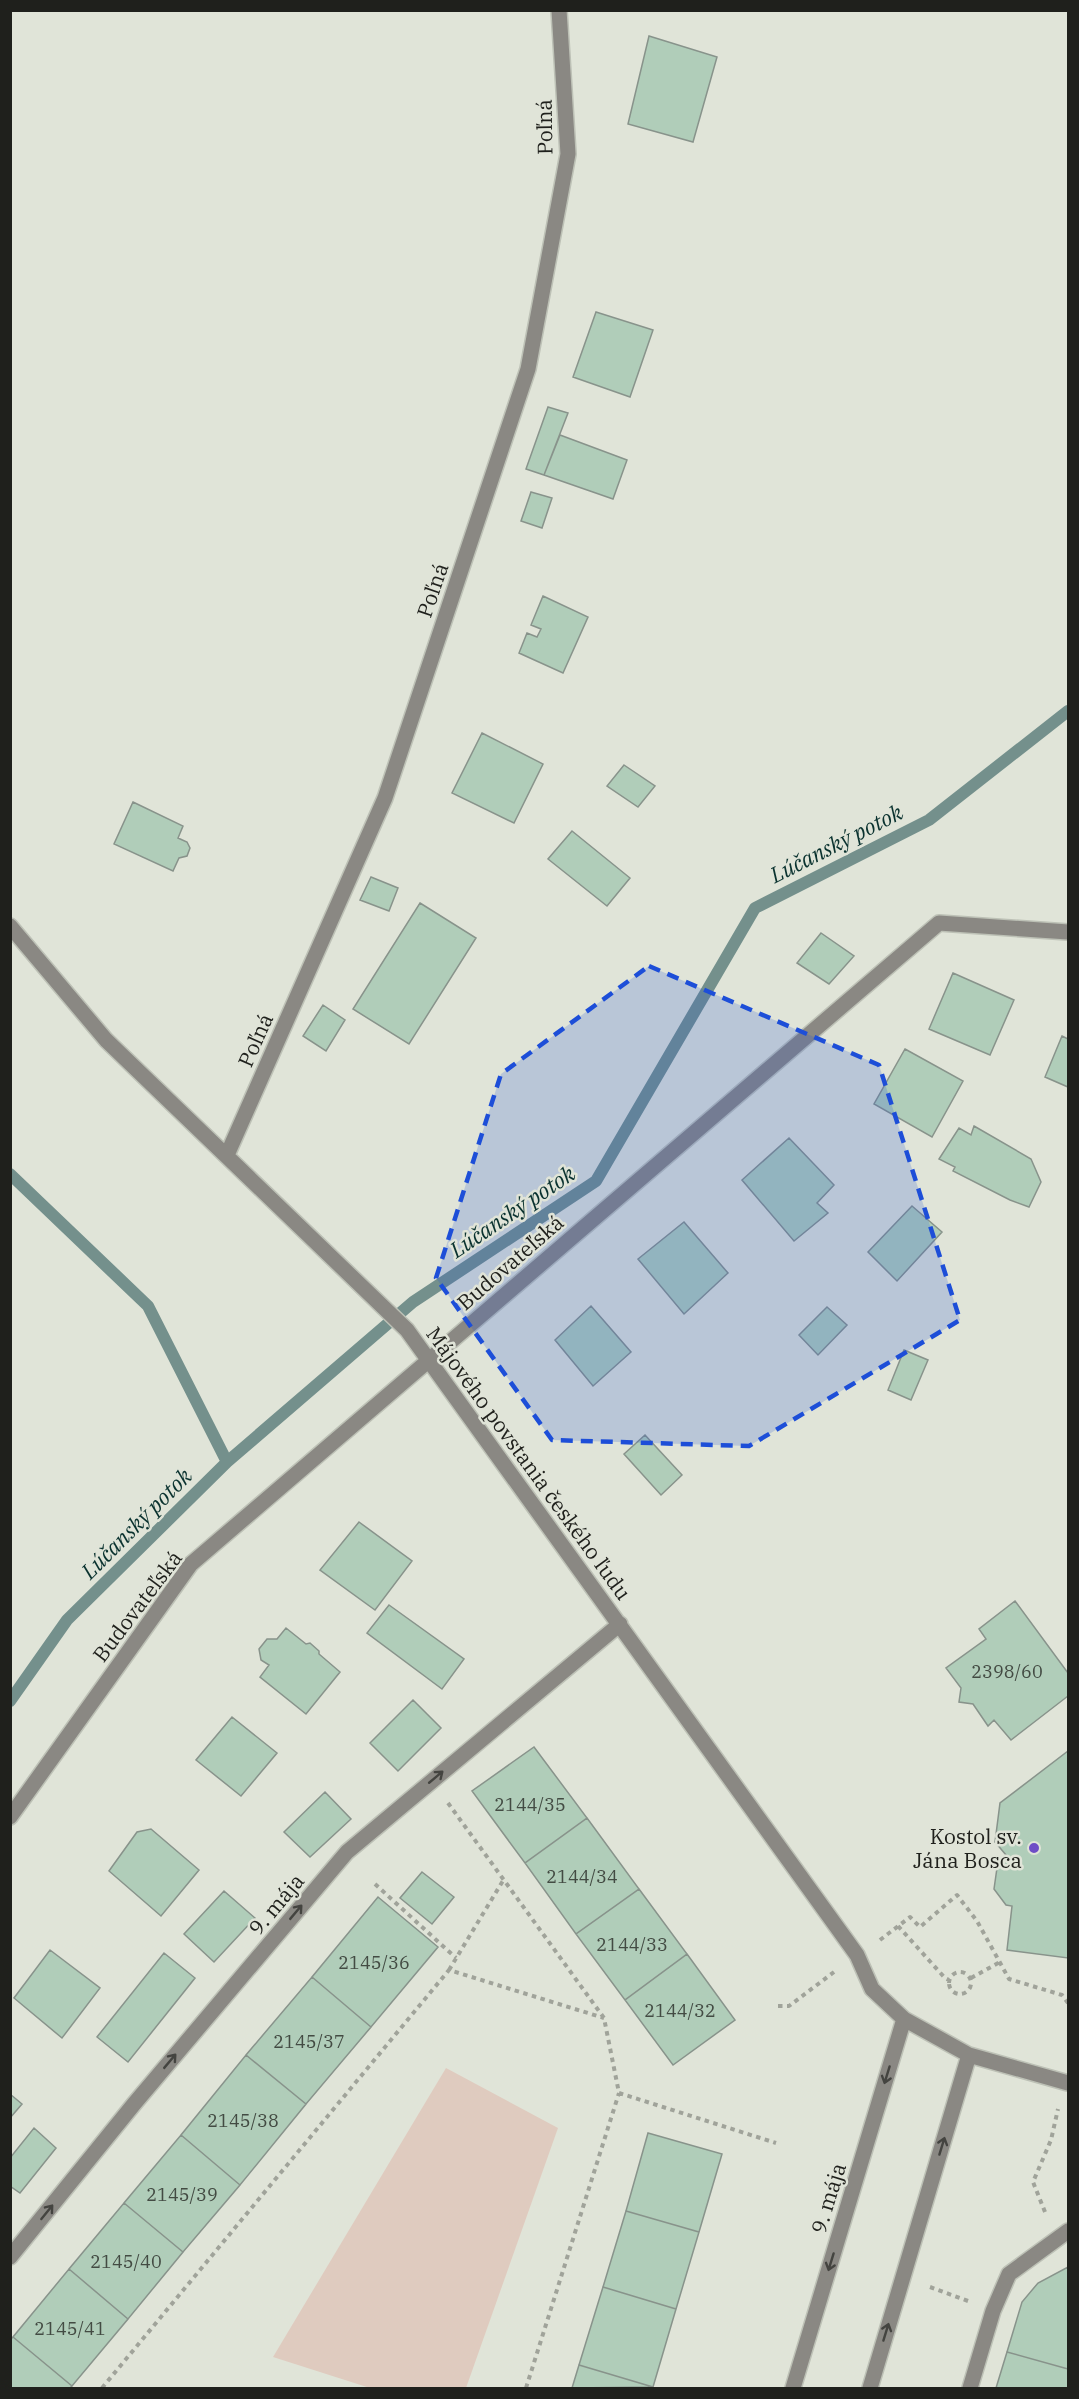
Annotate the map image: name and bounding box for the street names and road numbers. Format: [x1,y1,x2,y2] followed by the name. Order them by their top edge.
[530,99,558,155] street label: Poľná
[410,559,454,621] street label: Poľná
[231,1009,279,1071] street label: Poľná
[451,1208,569,1316] street label: Budovateľská
[420,1321,638,1605] street label: Májového povstania českého ľudu
[86,1545,188,1667] street label: Budovateľská
[242,1867,310,1941] street label: 9. mája
[804,2159,852,2237] street label: 9. mája

